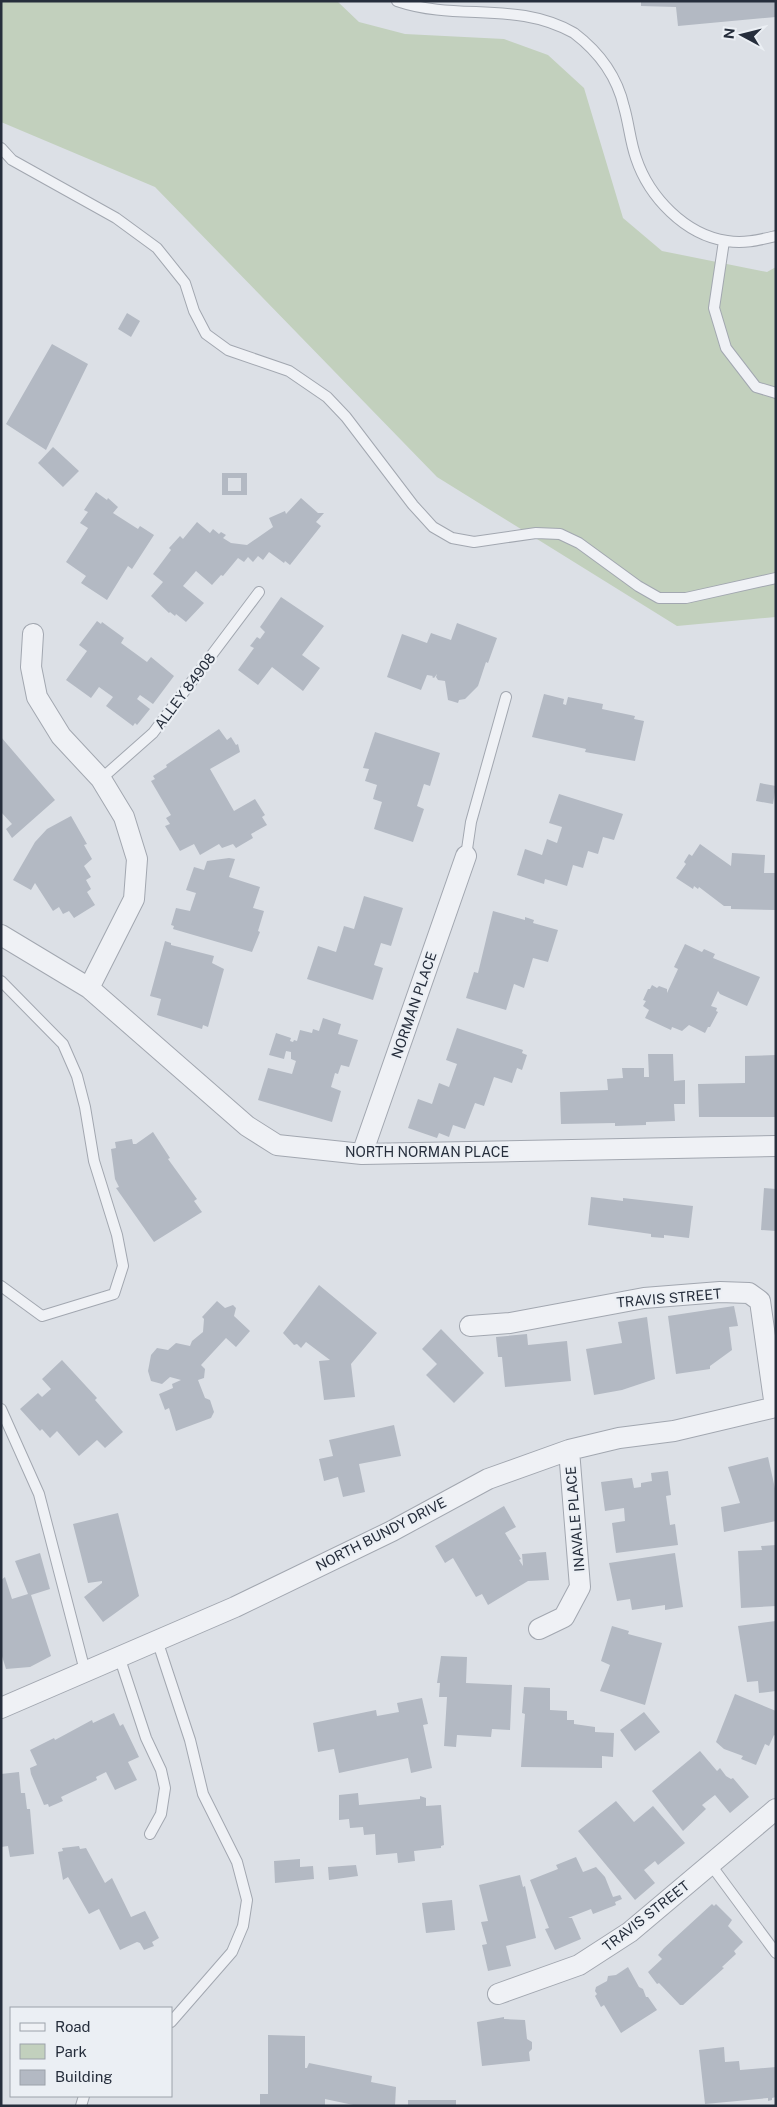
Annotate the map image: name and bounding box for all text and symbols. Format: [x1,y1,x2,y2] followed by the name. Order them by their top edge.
[717,10,767,60] north arrow
[720,27,738,40] text: N
[151,650,219,732] street label: ALLEY 84908
[388,950,440,1060] street label: NORMAN PLACE
[345,1144,509,1160] street label: NORTH NORMAN PLACE
[616,1285,722,1311] street label: TRAVIS STREET
[562,1466,588,1572] street label: INAVALE PLACE
[313,1494,449,1574] street label: NORTH BUNDY DRIVE
[600,1877,692,1955] street label: TRAVIS STREET
[10,2007,172,2097] legend
[55,2018,91,2035] text: Road
[55,2043,87,2060] text: Park
[55,2068,113,2085] text: Building

